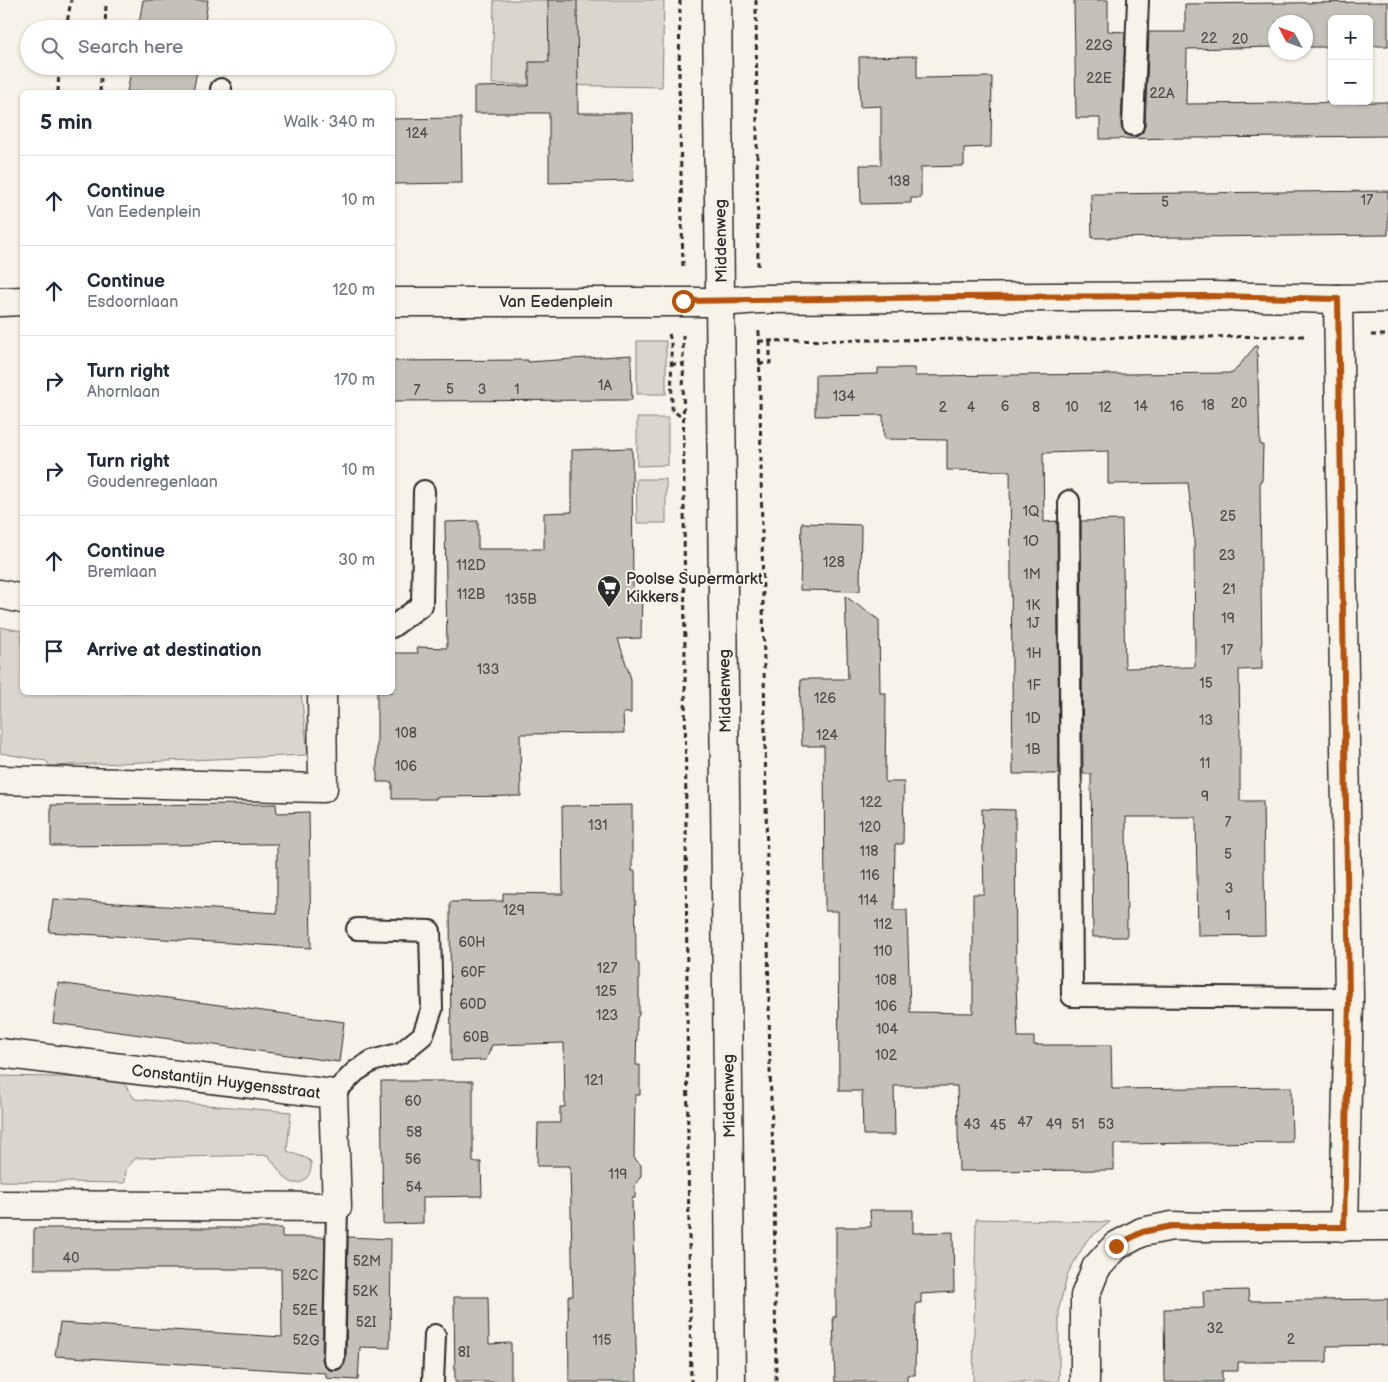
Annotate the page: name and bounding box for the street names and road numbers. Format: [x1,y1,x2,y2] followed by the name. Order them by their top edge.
[711,199,732,283] street label: Middenweg
[499,293,613,312] street label: Van Eedenplein
[715,649,736,733] street label: Middenweg
[719,1054,740,1138] street label: Middenweg
[130,1061,321,1104] street label: Constantijn Huygensstraat

